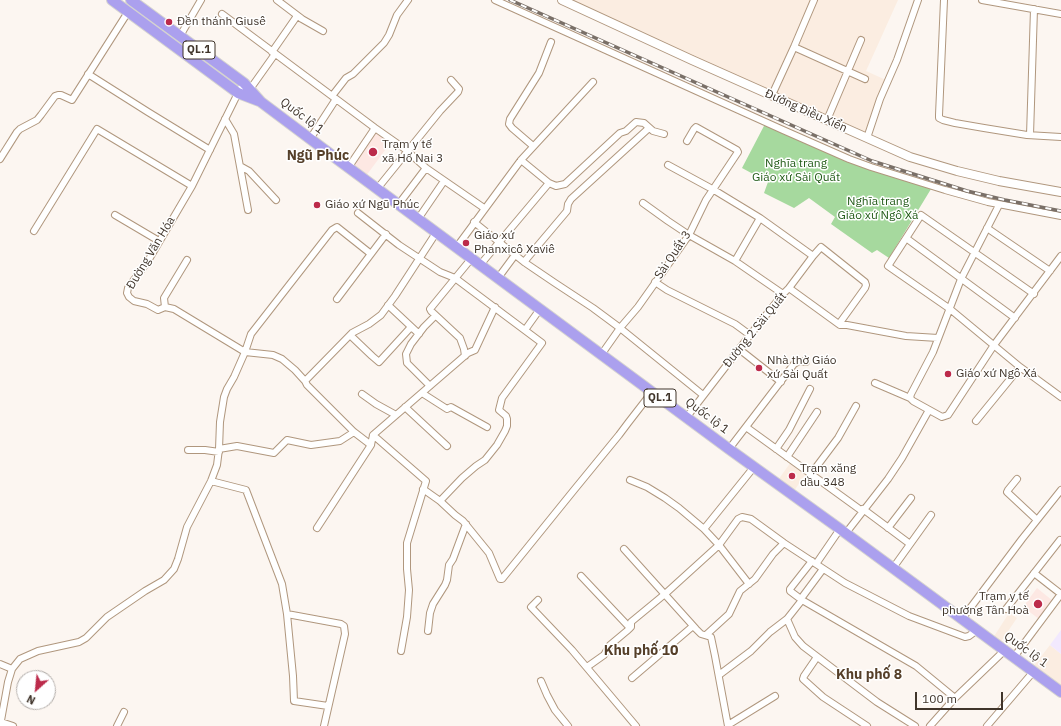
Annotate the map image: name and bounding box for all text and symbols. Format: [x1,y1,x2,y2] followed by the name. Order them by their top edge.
[177,15,266,29] place label: Đền thánh Giusê
[164,17,174,27] marker: Đền thánh Giusê
[183,41,215,59] road number: QL.1
[763,86,849,136] street label: Đường Điều Xiển
[277,95,327,137] street label: Quốc lộ 1
[382,138,443,166] place label: Trạm y tế xã Hố Nai 3
[367,146,379,158] marker: Trạm y tế xã Hố Nai 3
[287,148,349,164] district label: Ngũ Phúc
[752,157,840,185] park label: Nghĩa trang Giáo xứ Sài Quất
[838,195,918,223] park label: Nghĩa trang Giáo xứ Ngô Xá
[325,198,419,212] place label: Giáo xứ Ngũ Phúc
[312,200,322,210] marker: Giáo xứ Ngũ Phúc
[124,214,178,292] street label: Đường Văn Hóa
[652,228,694,282] street label: Sài Quất 3
[474,229,555,257] place label: Giáo xứ Phanxicô Xaviê
[461,238,471,248] marker: Giáo xứ Phanxicô Xaviê
[720,289,790,371] street label: Đường 2 Sài Quất
[767,354,837,382] place label: Nhà thờ Giáo xứ Sài Quất
[754,363,764,373] marker: Nhà thờ Giáo xứ Sài Quất
[956,367,1037,381] place label: Giáo xứ Ngô Xá
[943,369,953,379] marker: Giáo xứ Ngô Xá
[644,389,676,407] road number: QL.1
[682,395,732,437] street label: Quốc lộ 1
[800,462,856,490] place label: Trạm xăng dầu 348
[787,471,797,481] marker: Trạm xăng dầu 348
[942,590,1029,618] place label: Trạm y tế phường Tân Hoà
[1032,598,1044,610] marker: Trạm y tế phường Tân Hoà
[1001,629,1051,671] street label: Quốc lộ 1
[604,643,678,659] district label: Khu phố 10
[836,667,902,683] district label: Khu phố 8
[16,670,56,710] north arrow
[917,684,1005,710] scale bar
[922,691,957,706] text: 100 m
[24,692,38,708] text: N

